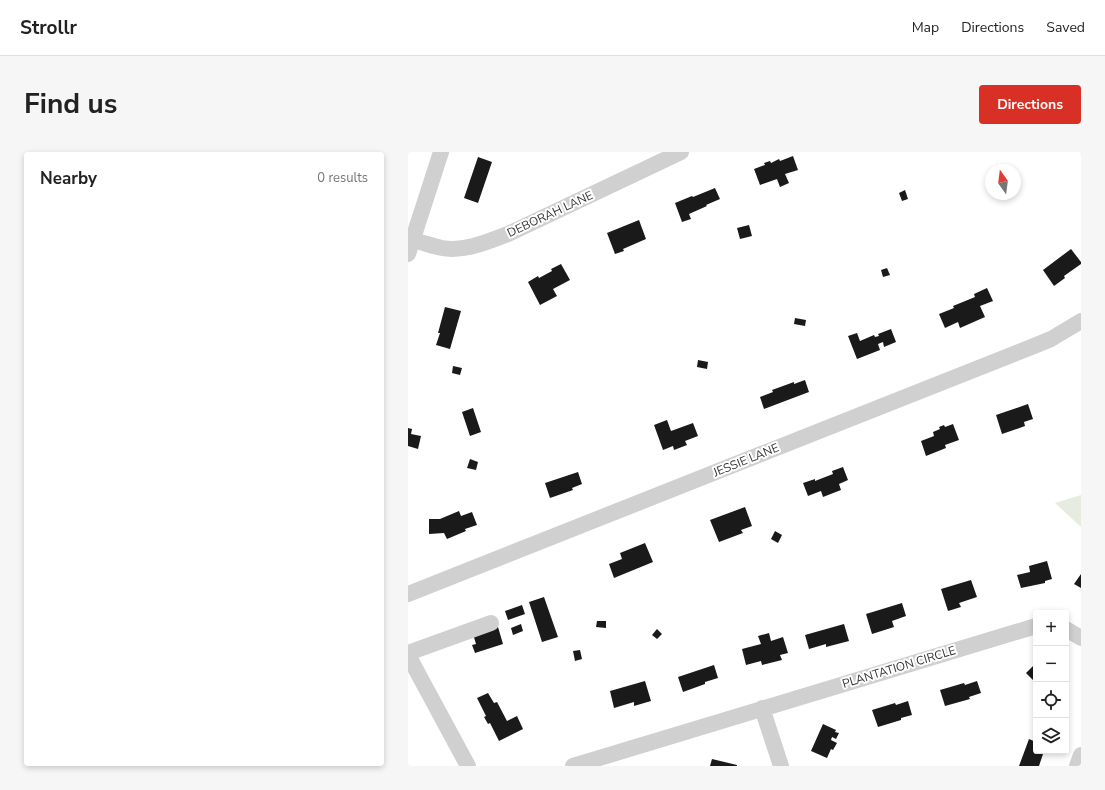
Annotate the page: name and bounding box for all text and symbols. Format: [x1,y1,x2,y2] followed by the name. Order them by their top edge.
[20,15,77,41] text: Strollr
[912,18,939,37] text: Map
[961,18,1024,37] text: Directions
[1046,18,1085,37] text: Saved
[24,85,118,123] text: Find us
[979,85,1081,124] button: Directions
[985,164,1021,200] north arrow
[40,167,97,190] text: Nearby
[317,169,368,187] text: 0 results
[504,187,596,241] street label: DEBORAH LANE
[710,440,781,481] street label: JESSIE LANE
[1033,610,1069,754] map controls
[1033,610,1069,646] button: +
[840,642,958,692] street label: PLANTATION CIRCLE
[1033,646,1069,682] button: −
[1033,682,1069,718] button: locate
[1033,718,1069,754] button: layers

